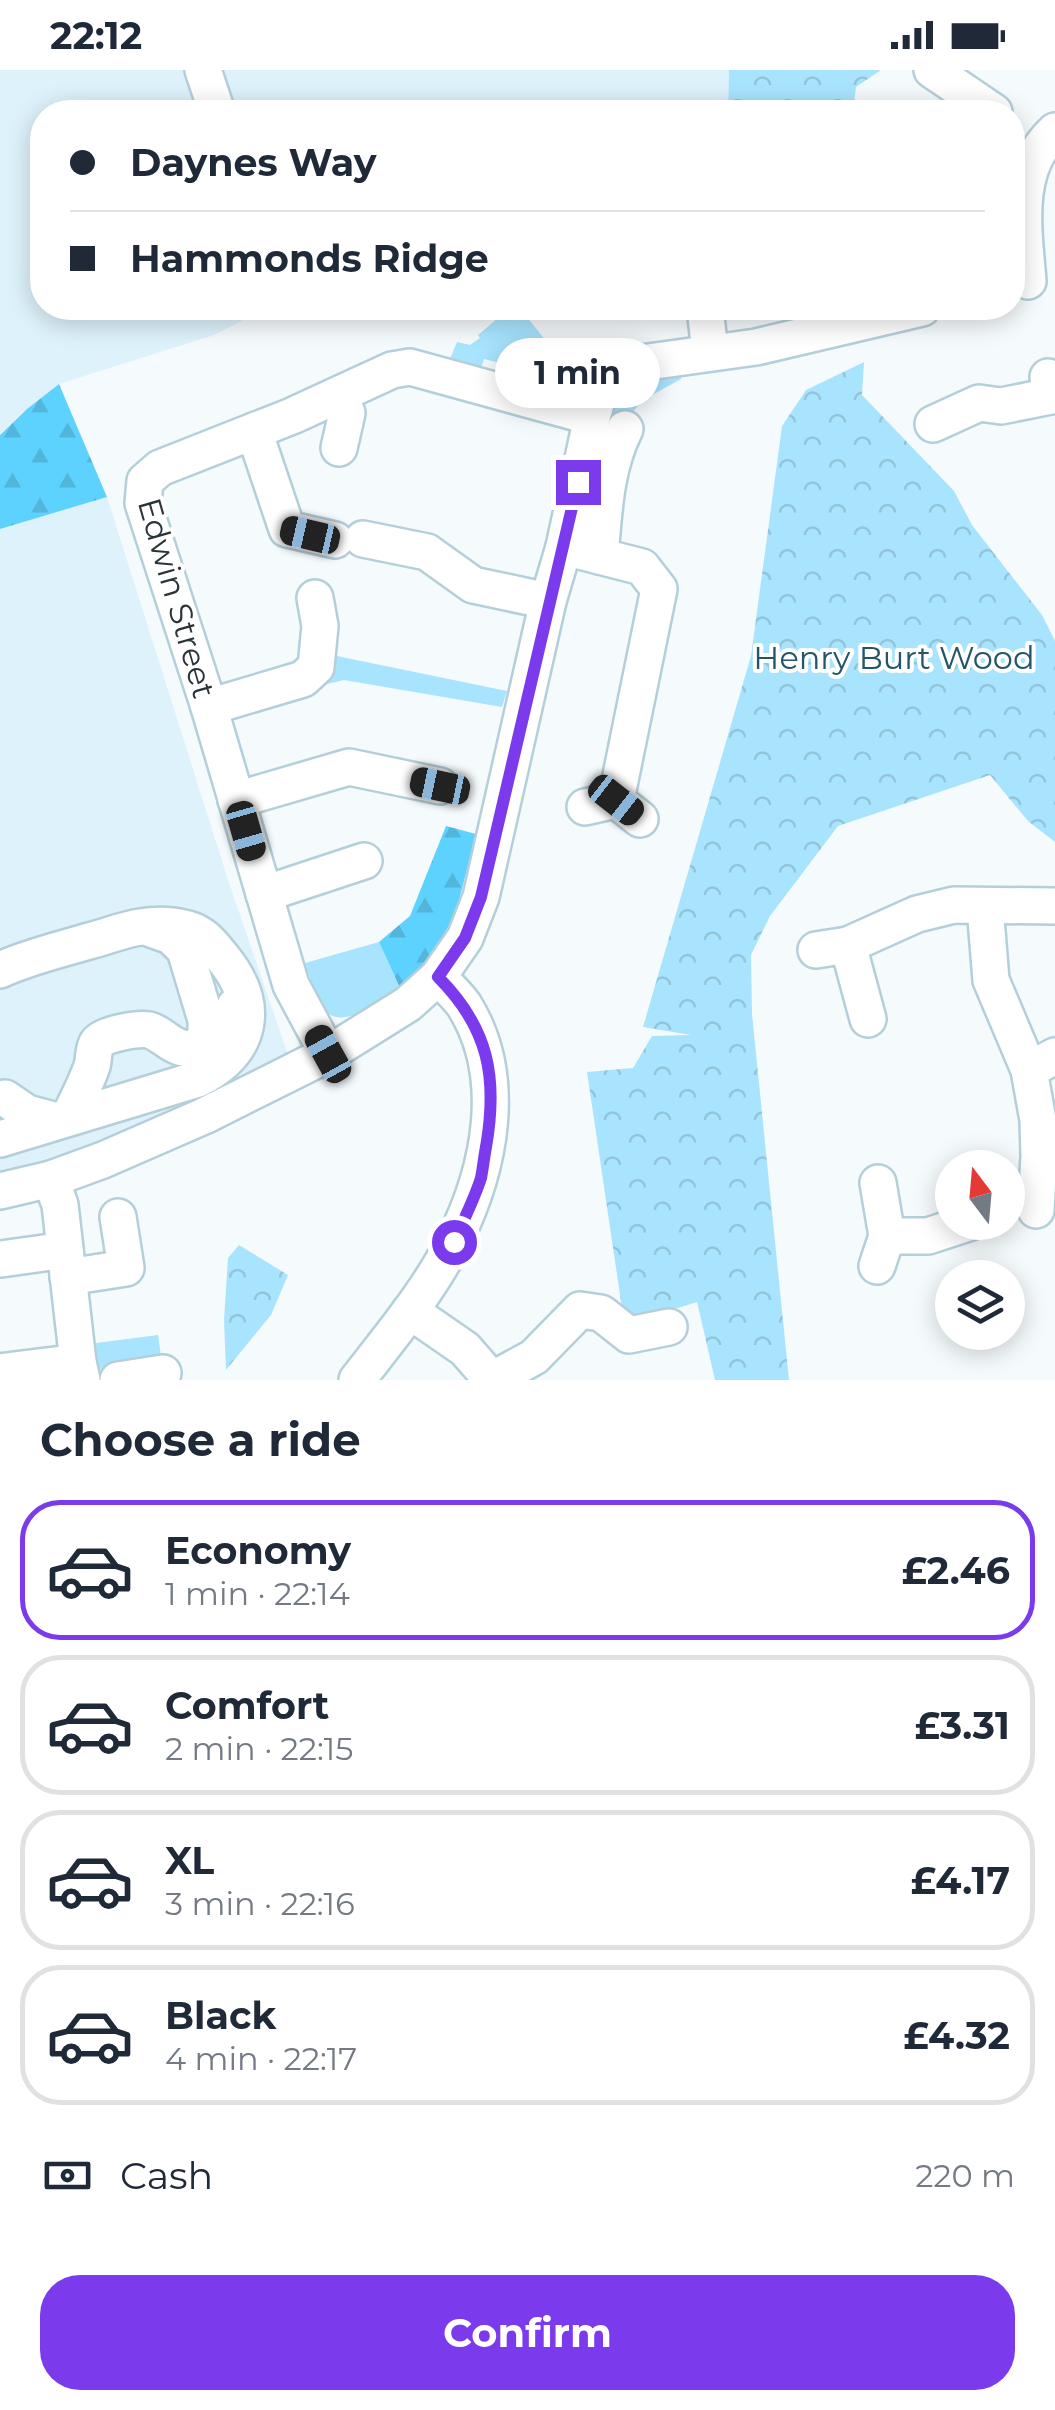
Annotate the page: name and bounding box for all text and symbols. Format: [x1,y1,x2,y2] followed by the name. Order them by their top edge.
[50,12,142,59] text: 22:12
[130,139,376,186] text: Daynes Way
[130,235,489,282] text: Hammonds Ridge
[496,337,660,407] callout: 1 min
[534,353,621,392] text: 1 min
[556,460,601,505] route end
[130,493,224,703] street label: Edwin Street
[277,514,343,556] car
[753,638,1035,677] park label: Henry Burt Wood
[408,765,472,807] car
[583,770,649,830] car
[223,798,269,864] car
[300,1020,356,1088] car
[935,1150,1025,1240] north arrow
[935,1150,1025,1350] map controls
[432,1220,477,1265] route start
[935,1260,1025,1350] button: layers
[40,1412,361,1467] text: Choose a ride
[45,1525,135,1615] icon: car
[165,1527,351,1574] text: Economy
[902,1547,1010,1594] text: £2.46
[165,1574,350,1613] text: 1 min · 22:14
[45,1680,135,1770] icon: car
[165,1682,329,1729] text: Comfort
[915,1702,1010,1749] text: £3.31
[165,1729,353,1768] text: 2 min · 22:15
[45,1835,135,1925] icon: car
[165,1837,214,1884] text: XL
[911,1857,1010,1904] text: £4.17
[165,1884,355,1923] text: 3 min · 22:16
[45,1990,135,2080] icon: car
[165,1992,276,2039] text: Black
[904,2012,1010,2059] text: £4.32
[165,2039,357,2078] text: 4 min · 22:17
[40,2148,95,2203] icon: cash
[120,2152,213,2199] text: Cash
[915,2156,1015,2195] text: 220 m
[40,2275,1015,2390] button: Confirm

